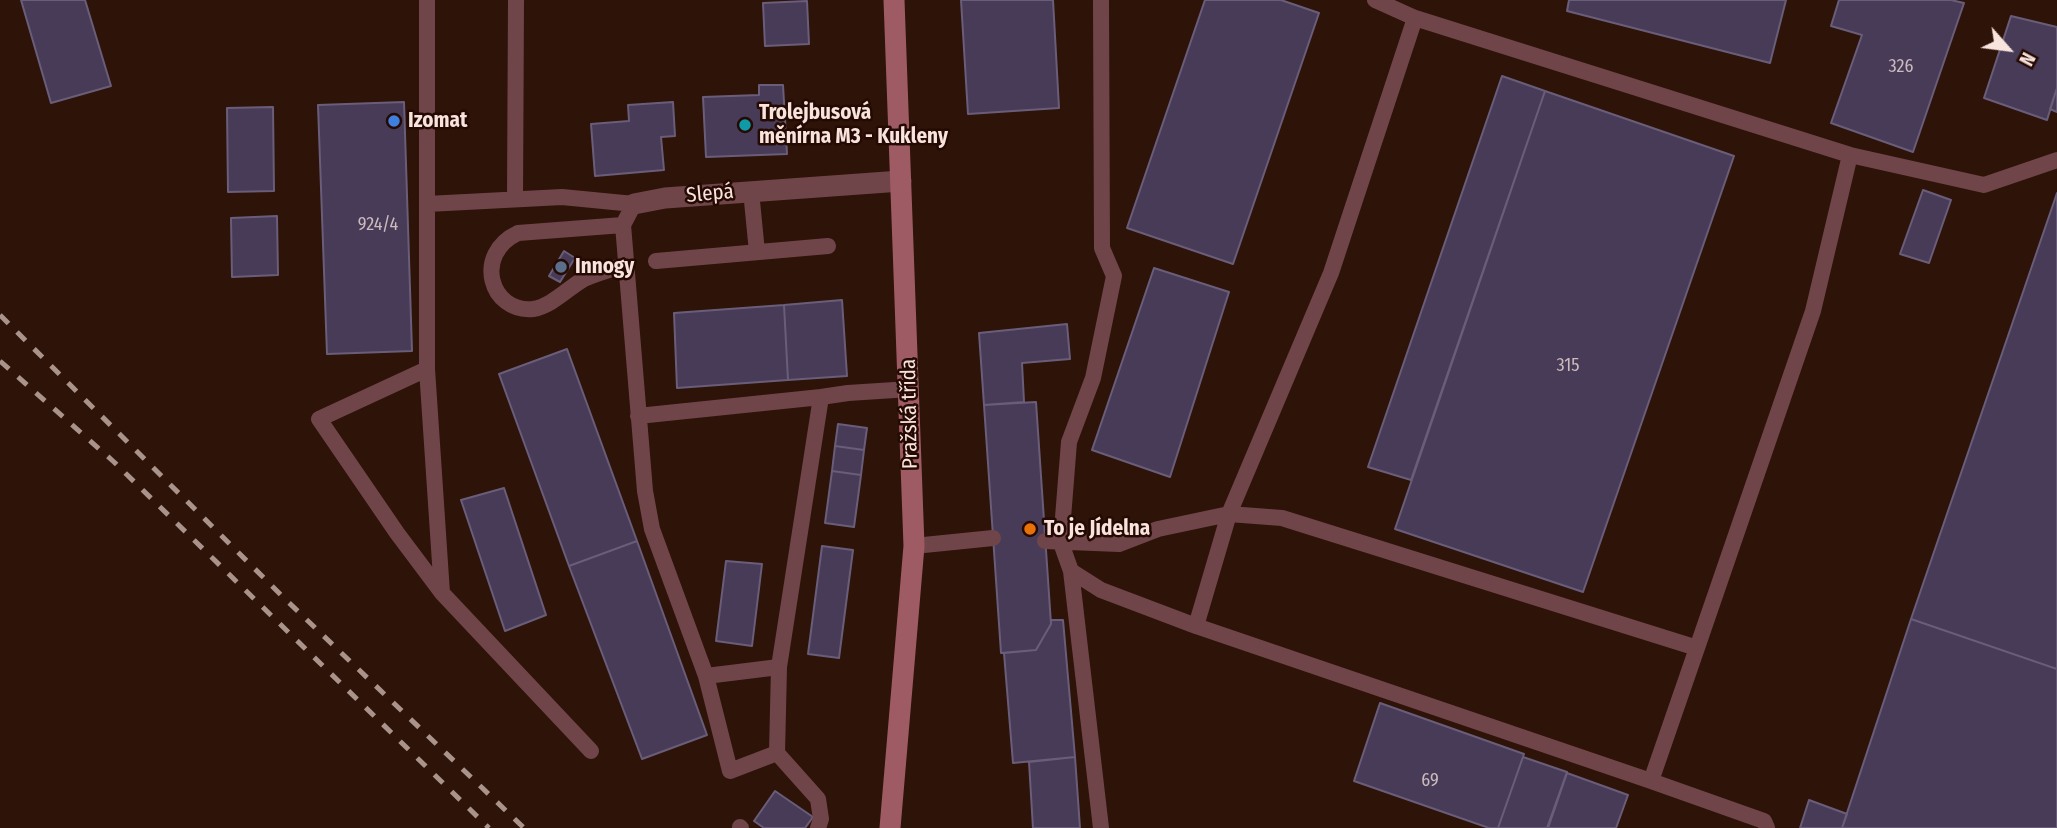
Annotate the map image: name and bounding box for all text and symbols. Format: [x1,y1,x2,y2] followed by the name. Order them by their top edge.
[1973,14,2043,84] north arrow
[2014,49,2040,70] text: N
[1889,56,1913,78] house number: 326
[759,100,948,150] place label: Trolejbusová měnírna M3 - Kukleny
[408,108,467,134] place label: Izomat
[386,113,402,129] marker: Izomat
[737,117,753,133] marker: Trolejbusová měnírna M3 - Kukleny
[685,179,735,209] street label: Slepá
[358,214,398,236] house number: 924/4
[575,254,634,280] place label: Innogy
[553,259,569,275] marker: Innogy
[1557,355,1579,377] house number: 315
[896,359,924,469] street label: Pražská třída
[1044,516,1150,542] place label: To je Jídelna
[1022,521,1038,537] marker: To je Jídelna
[1421,770,1439,792] house number: 69

